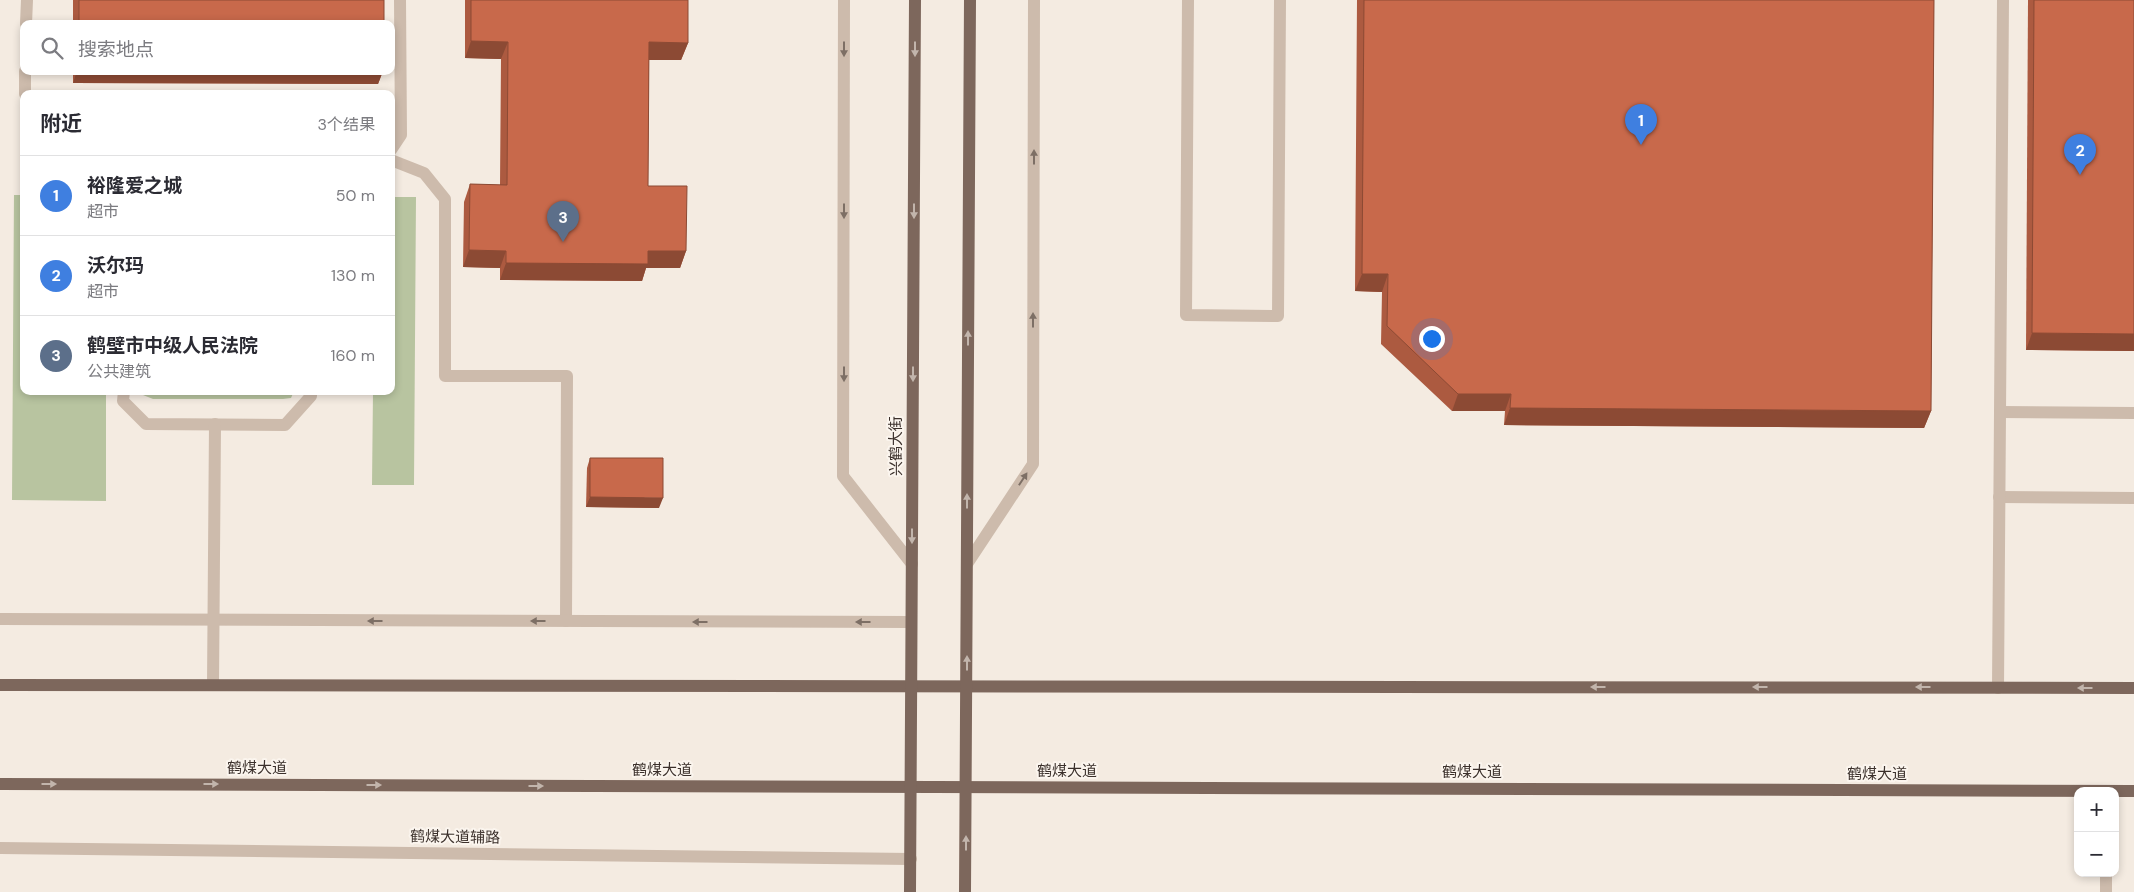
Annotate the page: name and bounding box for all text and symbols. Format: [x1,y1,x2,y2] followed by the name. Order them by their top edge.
[20,20,395,75] search box
[38,34,66,62] icon: search
[78,37,154,62] text: 搜索地点
[840,41,848,57] one-way arrow
[911,41,919,57] one-way arrow
[1625,104,1657,145] pin: 1
[40,110,82,138] text: 附近
[318,114,375,135] text: 3个结果
[2064,134,2096,175] pin: 2
[1030,149,1038,165] one-way arrow
[87,173,182,198] text: 裕隆爱之城
[53,185,59,206] text: 1
[336,185,375,206] text: 50 m
[87,201,119,222] text: 超市
[547,201,579,242] pin: 3
[840,203,848,219] one-way arrow
[910,203,918,219] one-way arrow
[87,253,144,278] text: 沃尔玛
[51,265,61,286] text: 2
[331,265,375,286] text: 130 m
[87,281,119,302] text: 超市
[1029,311,1037,327] one-way arrow
[1419,326,1445,352] your location
[964,330,972,346] one-way arrow
[87,333,258,358] text: 鹤壁市中级人民法院
[51,345,61,366] text: 3
[331,345,375,366] text: 160 m
[87,361,151,382] text: 公共建筑
[840,366,848,382] one-way arrow
[909,366,917,382] one-way arrow
[886,416,906,476] street label: 兴鹤大街
[1018,472,1027,486] one-way arrow
[963,493,971,509] one-way arrow
[908,528,916,544] one-way arrow
[367,617,383,625] one-way arrow
[529,617,545,625] one-way arrow
[692,618,708,626] one-way arrow
[854,618,870,626] one-way arrow
[963,655,971,671] one-way arrow
[1590,683,1606,691] one-way arrow
[1752,683,1768,691] one-way arrow
[1915,683,1931,691] one-way arrow
[2077,684,2093,692] one-way arrow
[227,758,287,778] street label: 鹤煤大道
[632,760,692,780] street label: 鹤煤大道
[1037,761,1097,781] street label: 鹤煤大道
[1442,762,1502,782] street label: 鹤煤大道
[1847,764,1907,784] street label: 鹤煤大道
[41,780,57,788] one-way arrow
[203,780,219,788] one-way arrow
[366,781,382,789] one-way arrow
[528,782,544,790] one-way arrow
[2074,787,2119,877] map controls
[2074,787,2119,832] button: +
[410,826,500,848] street label: 鹤煤大道辅路
[2074,832,2119,877] button: −
[962,835,970,851] one-way arrow

